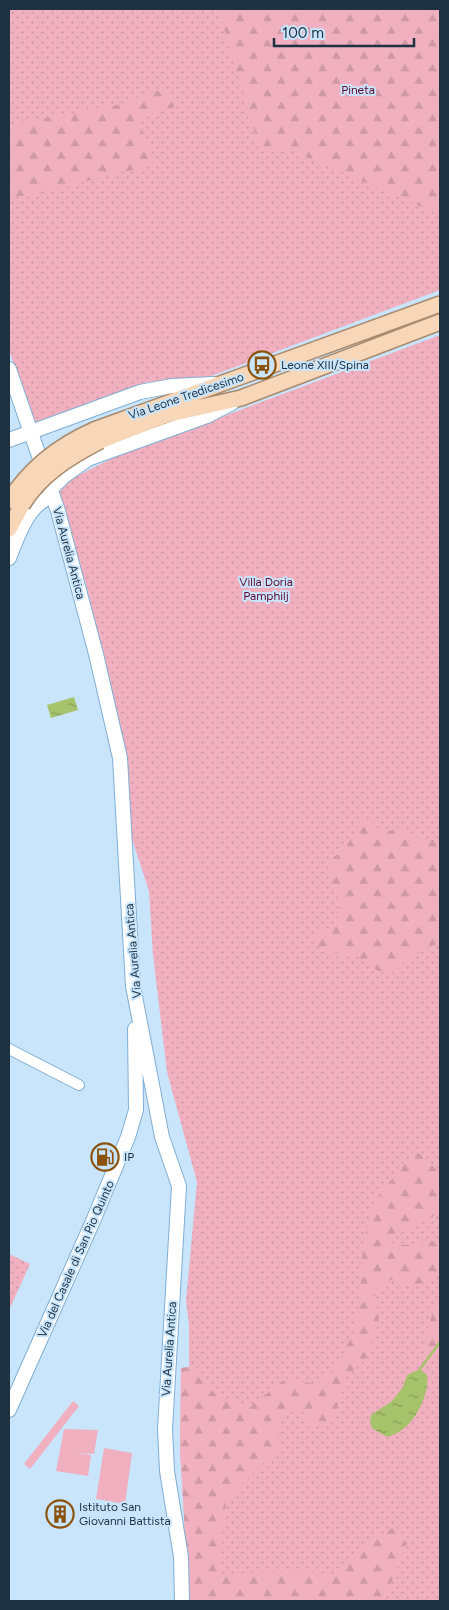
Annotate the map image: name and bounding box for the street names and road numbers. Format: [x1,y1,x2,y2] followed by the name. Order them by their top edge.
[126,370,246,422] street label: Via Leone Tredicesimo
[50,505,88,601] street label: Via Aurelia Antica
[122,903,144,999] street label: Via Aurelia Antica
[35,1178,117,1340] street label: Via del Casale di San Pio Quinto
[159,1301,179,1397] street label: Via Aurelia Antica

